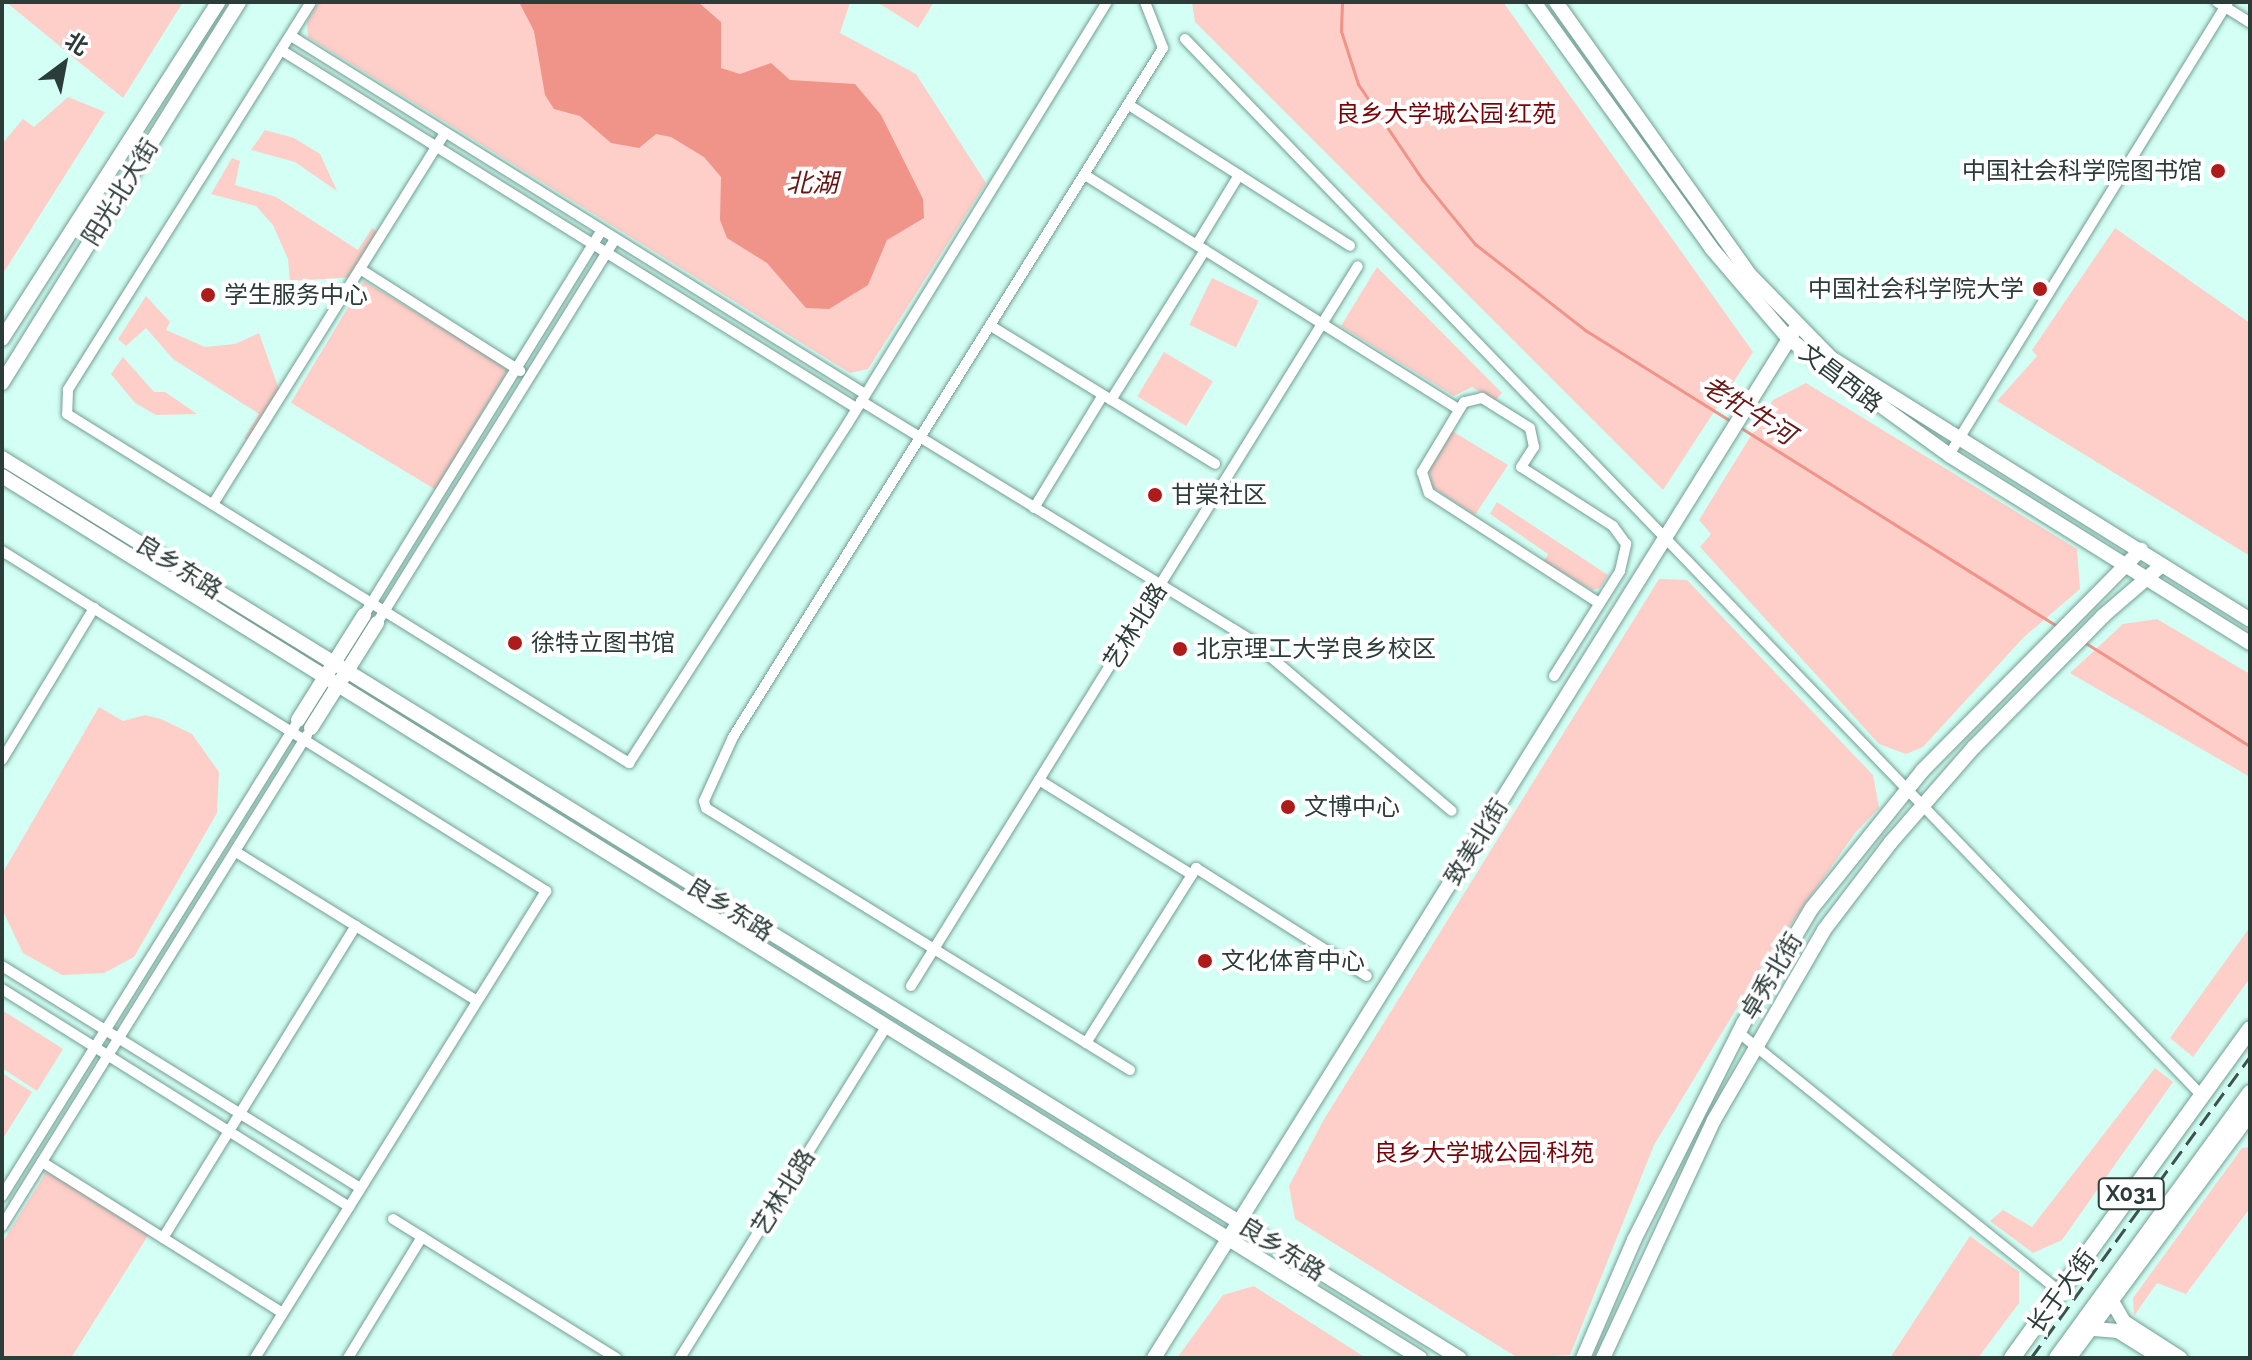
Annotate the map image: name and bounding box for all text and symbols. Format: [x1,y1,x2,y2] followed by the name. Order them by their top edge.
[24,24,104,104] north arrow
[60,27,93,61] text: 北
[1336,100,1556,128] park label: 良乡大学城公园·红苑
[76,133,164,251] street label: 阳光北大街
[1962,157,2202,185] place label: 中国社会科学院图书馆
[2209,162,2227,180] marker: 中国社会科学院图书馆
[786,168,838,200] water label: 北湖
[1808,275,2024,303] place label: 中国社会科学院大学
[2031,280,2049,298] marker: 中国社会科学院大学
[224,281,368,309] place label: 学生服务中心
[199,286,217,304] marker: 学生服务中心
[1794,338,1888,418] street label: 文昌西路
[1696,370,1800,452] water label: 老牤牛河
[1171,481,1267,509] place label: 甘棠社区
[1146,486,1164,504] marker: 甘棠社区
[131,529,227,605] street label: 良乡东路
[1097,578,1173,674] street label: 艺林北路
[531,629,675,657] place label: 徐特立图书馆
[506,634,524,652] marker: 徐特立图书馆
[1196,635,1436,663] place label: 北京理工大学良乡校区
[1171,640,1189,658] marker: 北京理工大学良乡校区
[1304,793,1400,821] place label: 文博中心
[1438,794,1514,890] street label: 致美北街
[1279,798,1297,816] marker: 文博中心
[682,871,778,947] street label: 良乡东路
[1734,927,1808,1025] street label: 卓秀北街
[1221,947,1365,975] place label: 文化体育中心
[1196,952,1214,970] marker: 文化体育中心
[1374,1139,1594,1167] park label: 良乡大学城公园·科苑
[745,1144,821,1240] street label: 艺林北路
[2097,1176,2165,1212] road number: X031
[1234,1211,1330,1287] street label: 良乡东路
[2021,1244,2101,1338] street label: 长于大街

